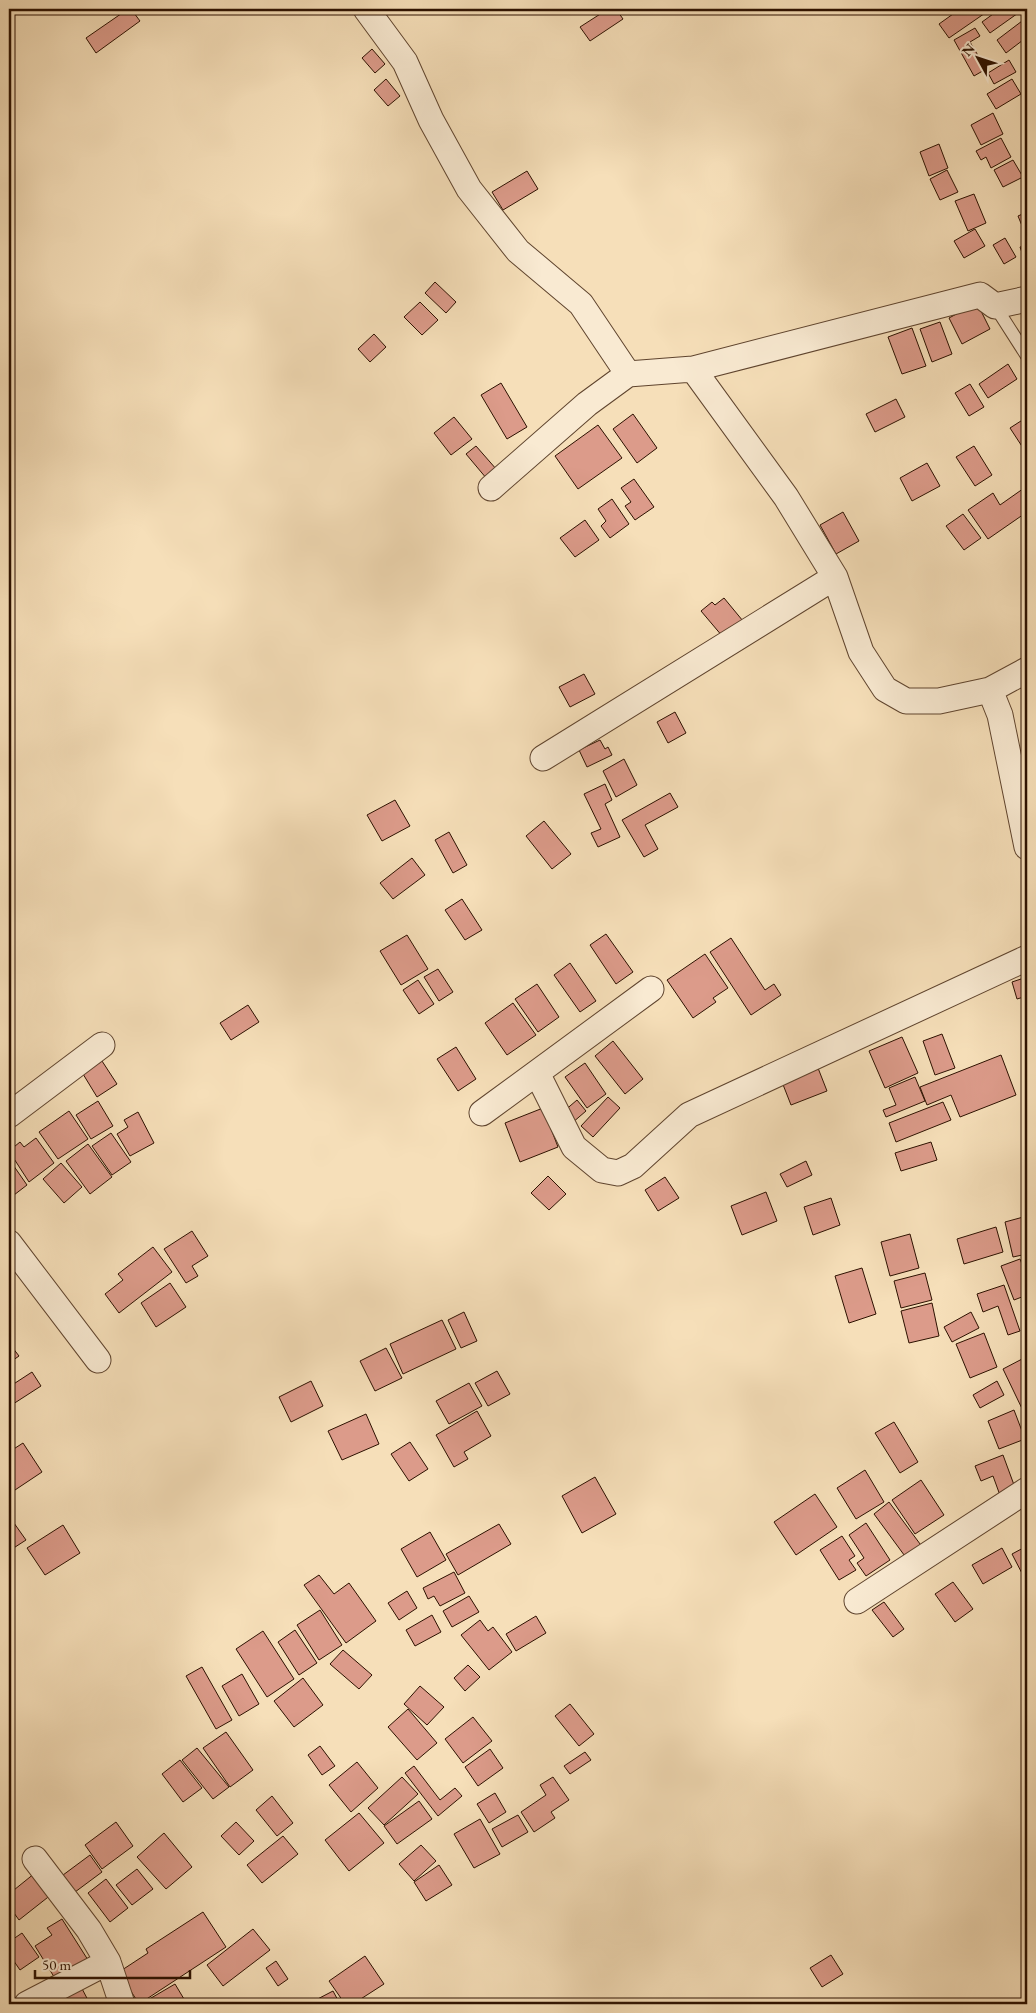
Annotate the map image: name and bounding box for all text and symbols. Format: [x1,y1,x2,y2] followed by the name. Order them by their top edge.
[954,32,1004,82] north arrow
[958,39,979,60] text: N
[35,1948,190,1980] scale bar
[42,1955,71,1974] text: 50 m

